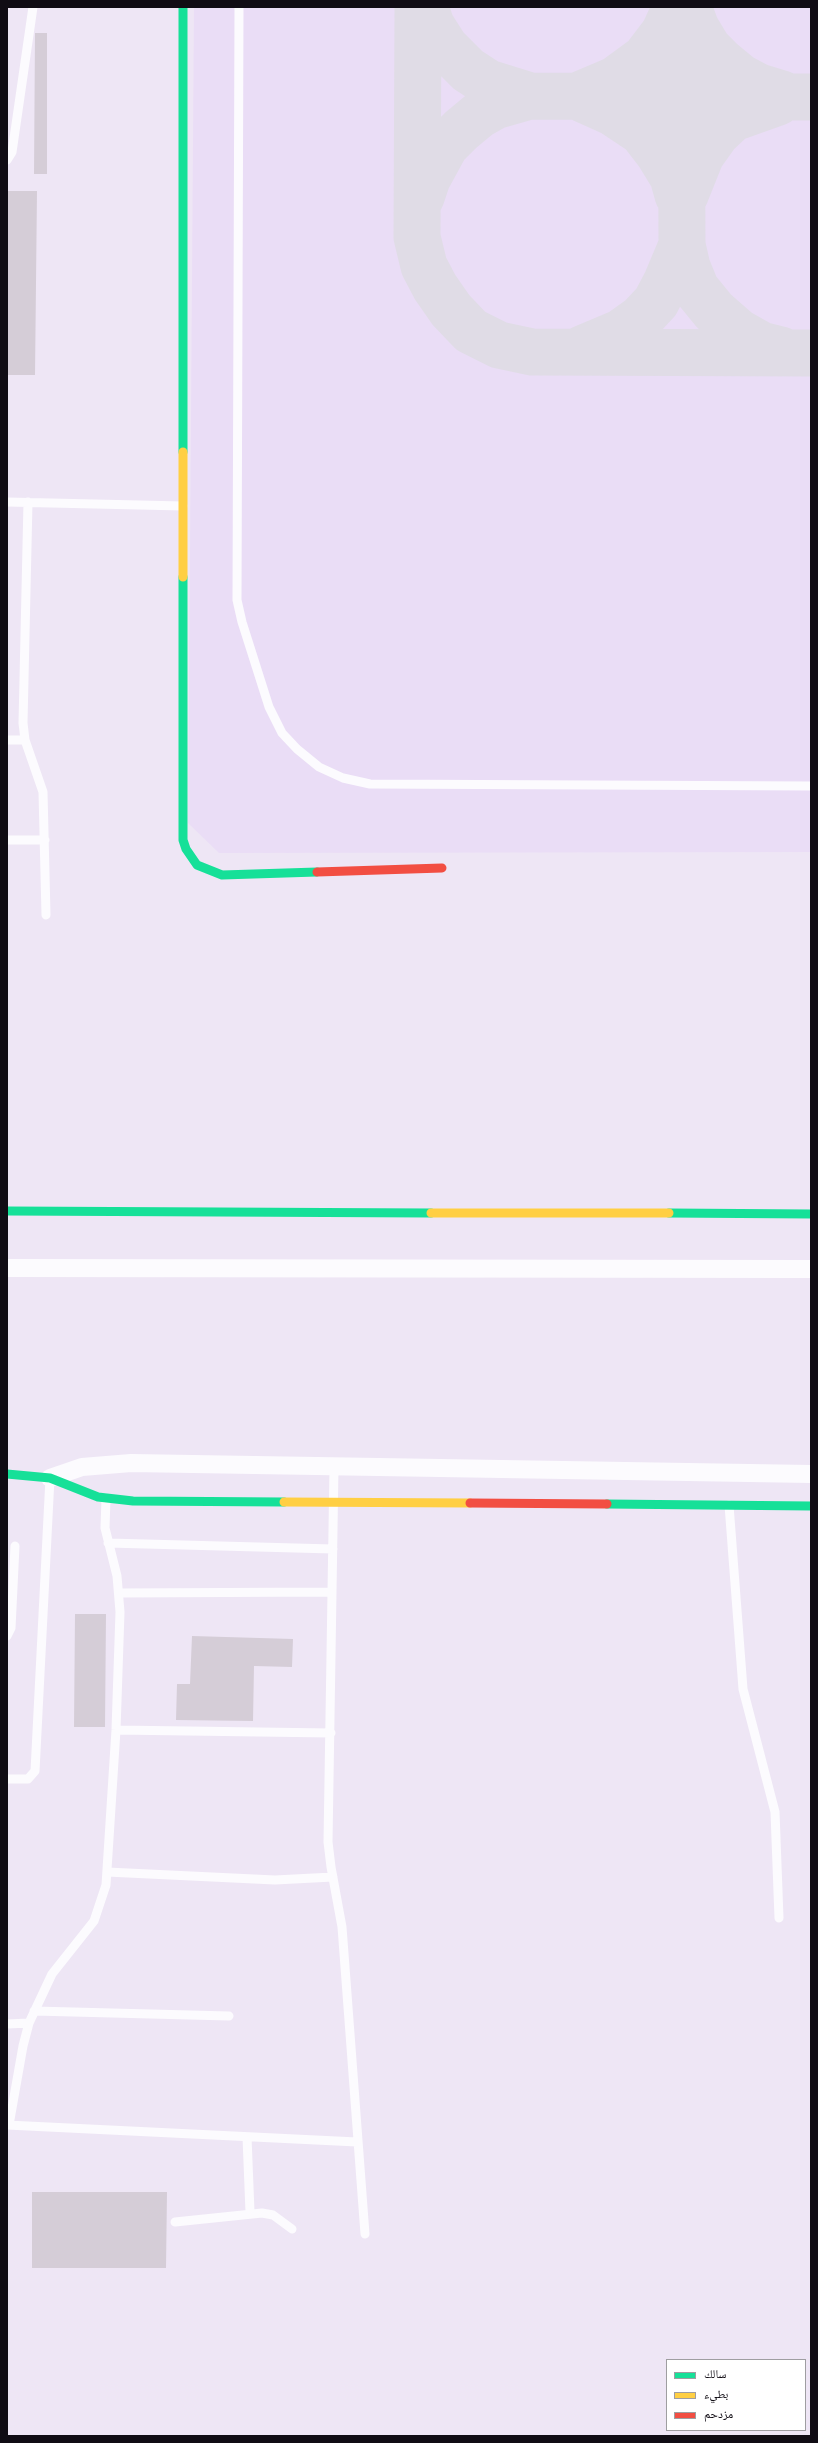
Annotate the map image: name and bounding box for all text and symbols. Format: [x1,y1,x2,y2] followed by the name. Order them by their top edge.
[666,2359,806,2431] legend
[704,2367,726,2381] text: سالك
[704,2387,728,2401] text: بطيء
[704,2407,733,2421] text: مزدحم

